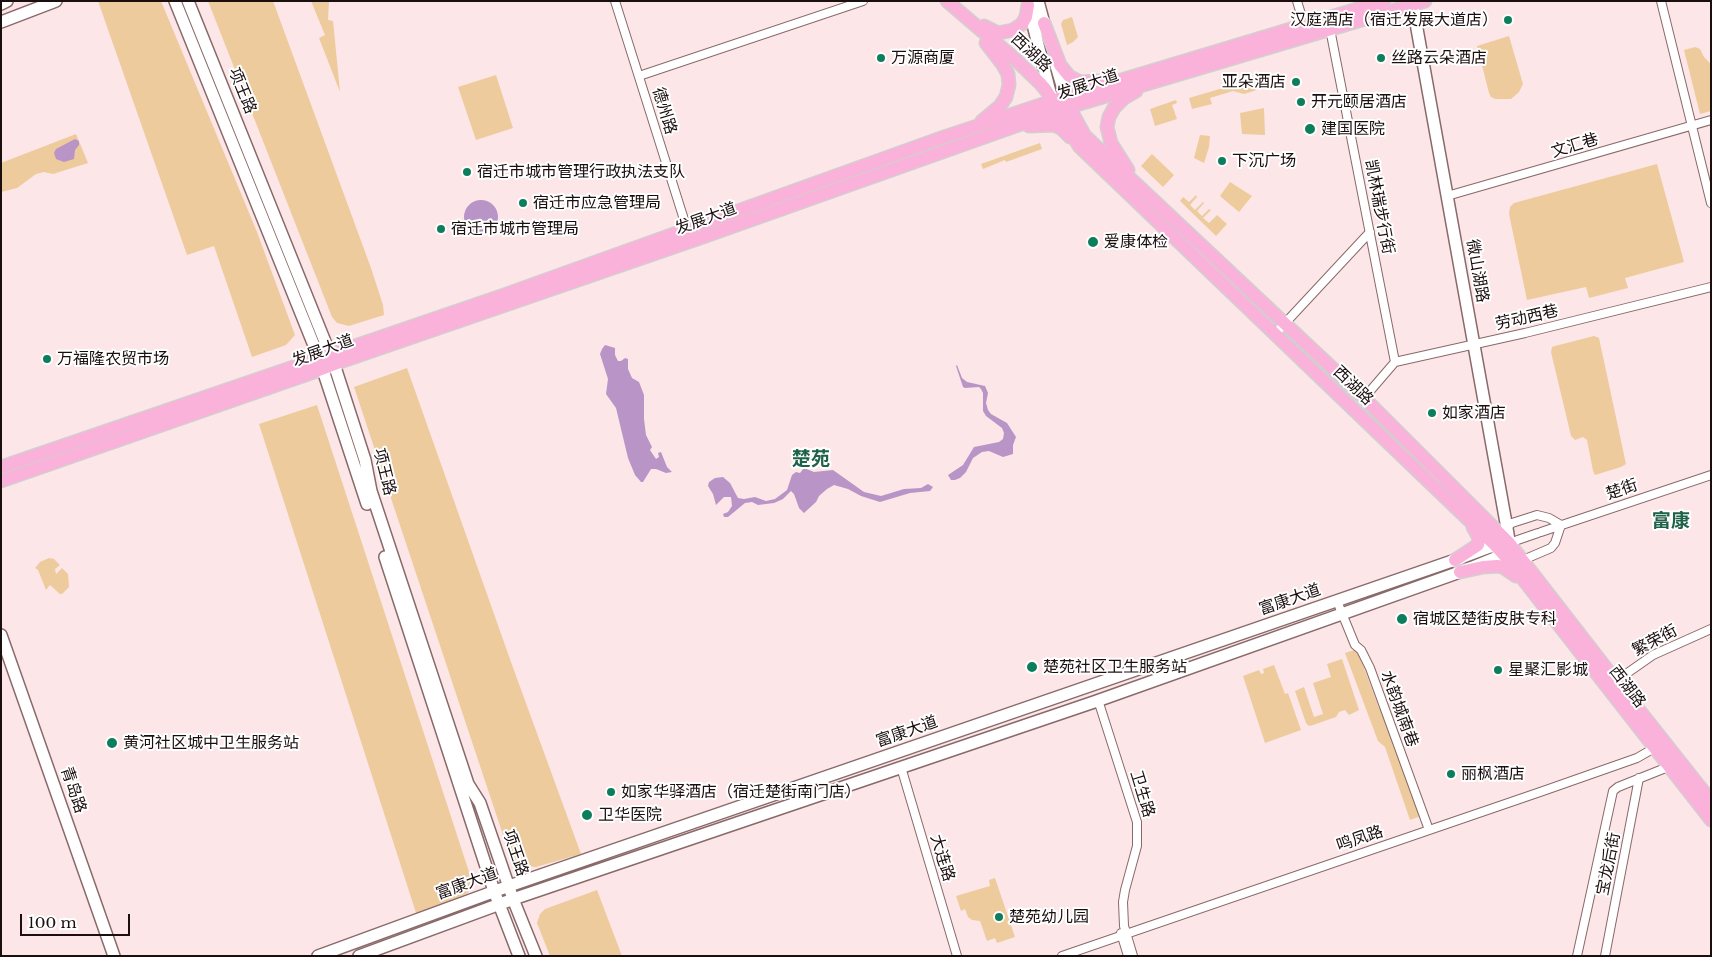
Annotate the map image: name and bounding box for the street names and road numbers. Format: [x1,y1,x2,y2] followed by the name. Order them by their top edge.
[1007,30,1055,76] street label: 西湖路
[224,65,260,117] street label: 项王路
[1055,66,1121,104] street label: 发展大道
[648,85,680,137] street label: 德州路
[1549,130,1601,162] street label: 文汇巷
[1360,158,1398,256] street label: 凯林瑞步行街
[673,199,739,239] street label: 发展大道
[1462,238,1492,304] street label: 微山湖路
[1494,301,1560,335] street label: 劳动西巷
[290,331,356,371] street label: 发展大道
[1329,362,1377,410] street label: 西湖路
[369,446,399,498] street label: 项王路
[1604,476,1640,504] street label: 楚街
[1257,581,1323,619] street label: 富康大道
[1629,621,1681,661] street label: 繁荣街
[1605,662,1649,712] street label: 西湖路
[1376,668,1422,750] street label: 水韵城南巷
[874,713,940,751] street label: 富康大道
[56,764,90,816] street label: 青岛路
[1126,768,1158,820] street label: 卫生路
[1334,822,1386,856] street label: 鸣凤路
[498,827,532,879] street label: 项王路
[1593,831,1625,897] street label: 宝龙后街
[926,832,958,884] street label: 大连路
[434,864,500,904] street label: 富康大道

